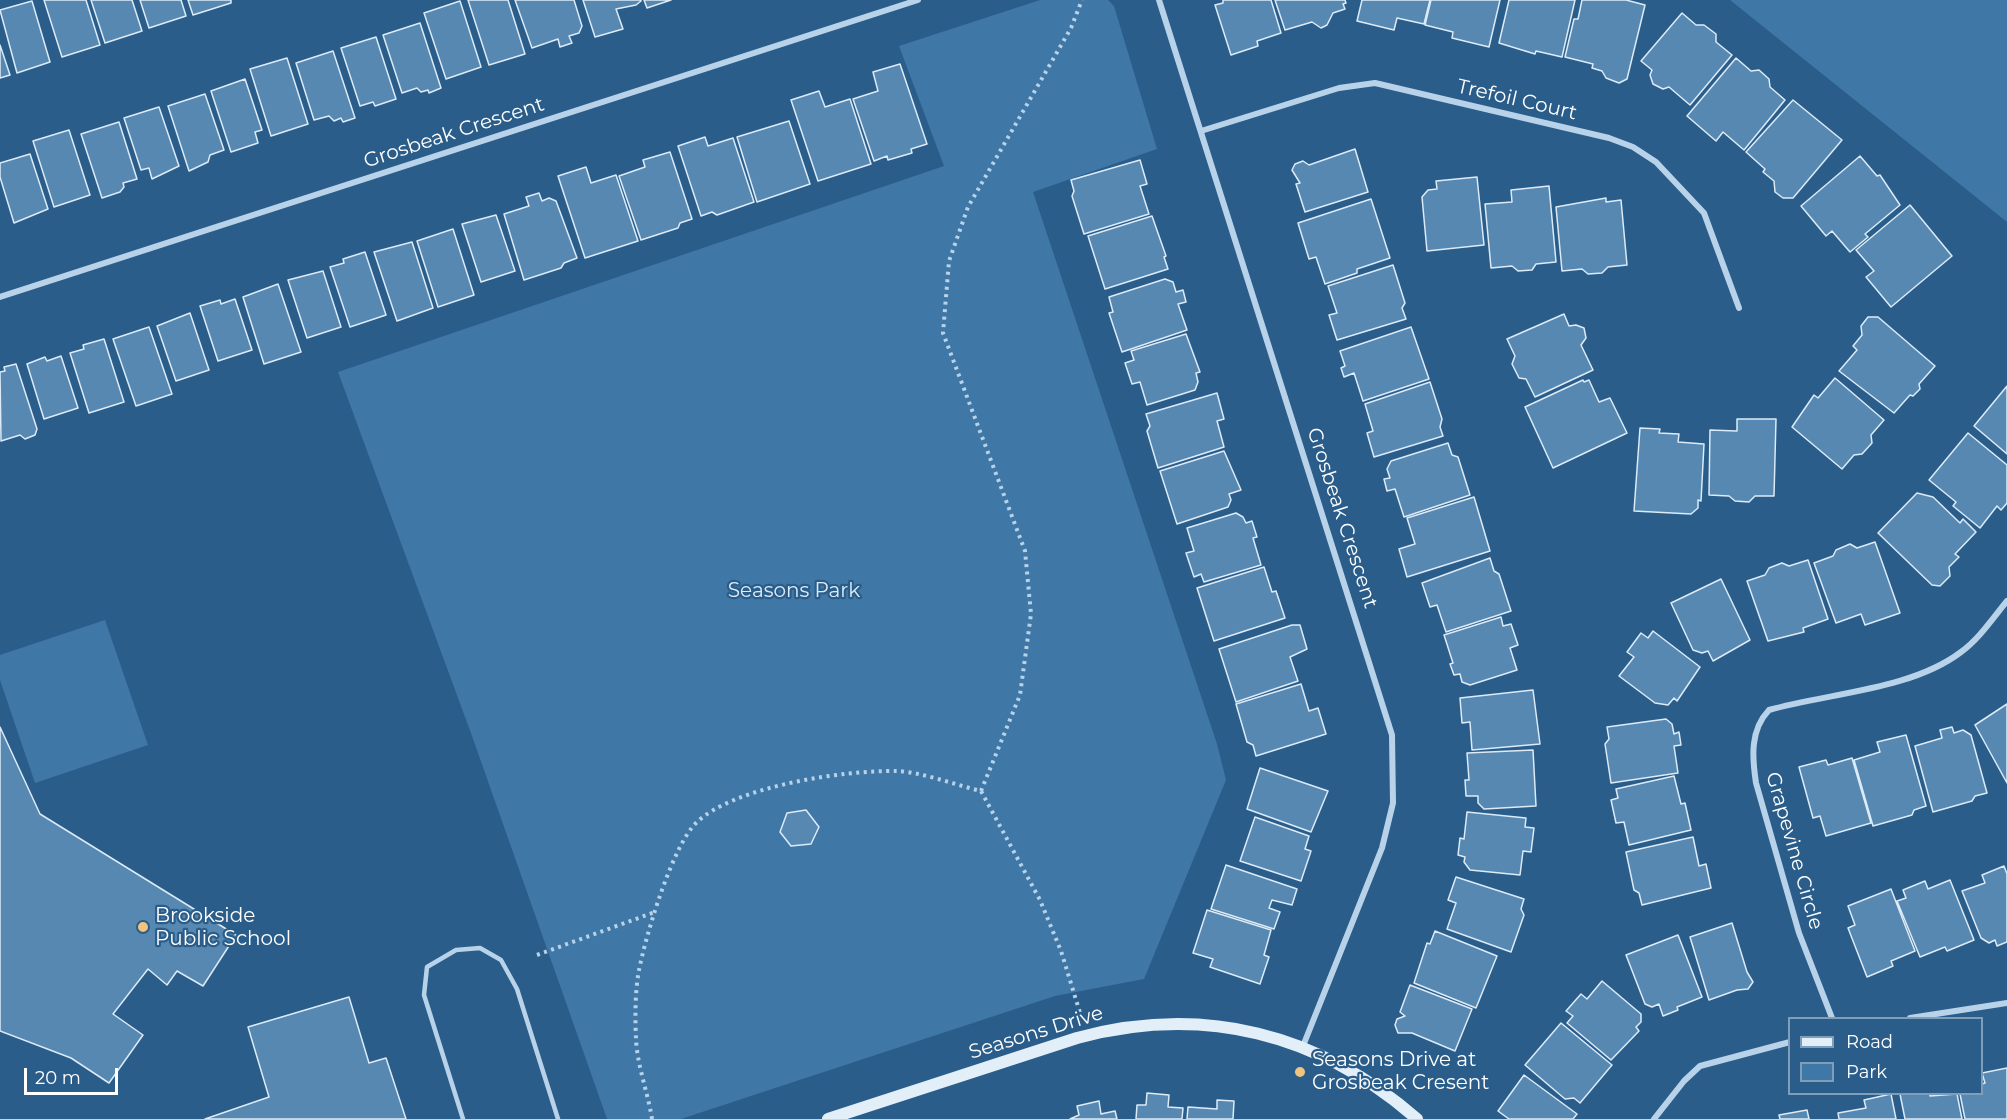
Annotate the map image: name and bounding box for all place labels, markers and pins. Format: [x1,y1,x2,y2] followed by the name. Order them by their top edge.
[155,904,291,951] place label: Brookside Public School
[136,920,150,934] marker: Brookside Public School
[1312,1048,1489,1095] place label: Seasons Drive at Grosbeak Cresent
[1293,1065,1307,1079] marker: Seasons Drive at Grosbeak Cresent

